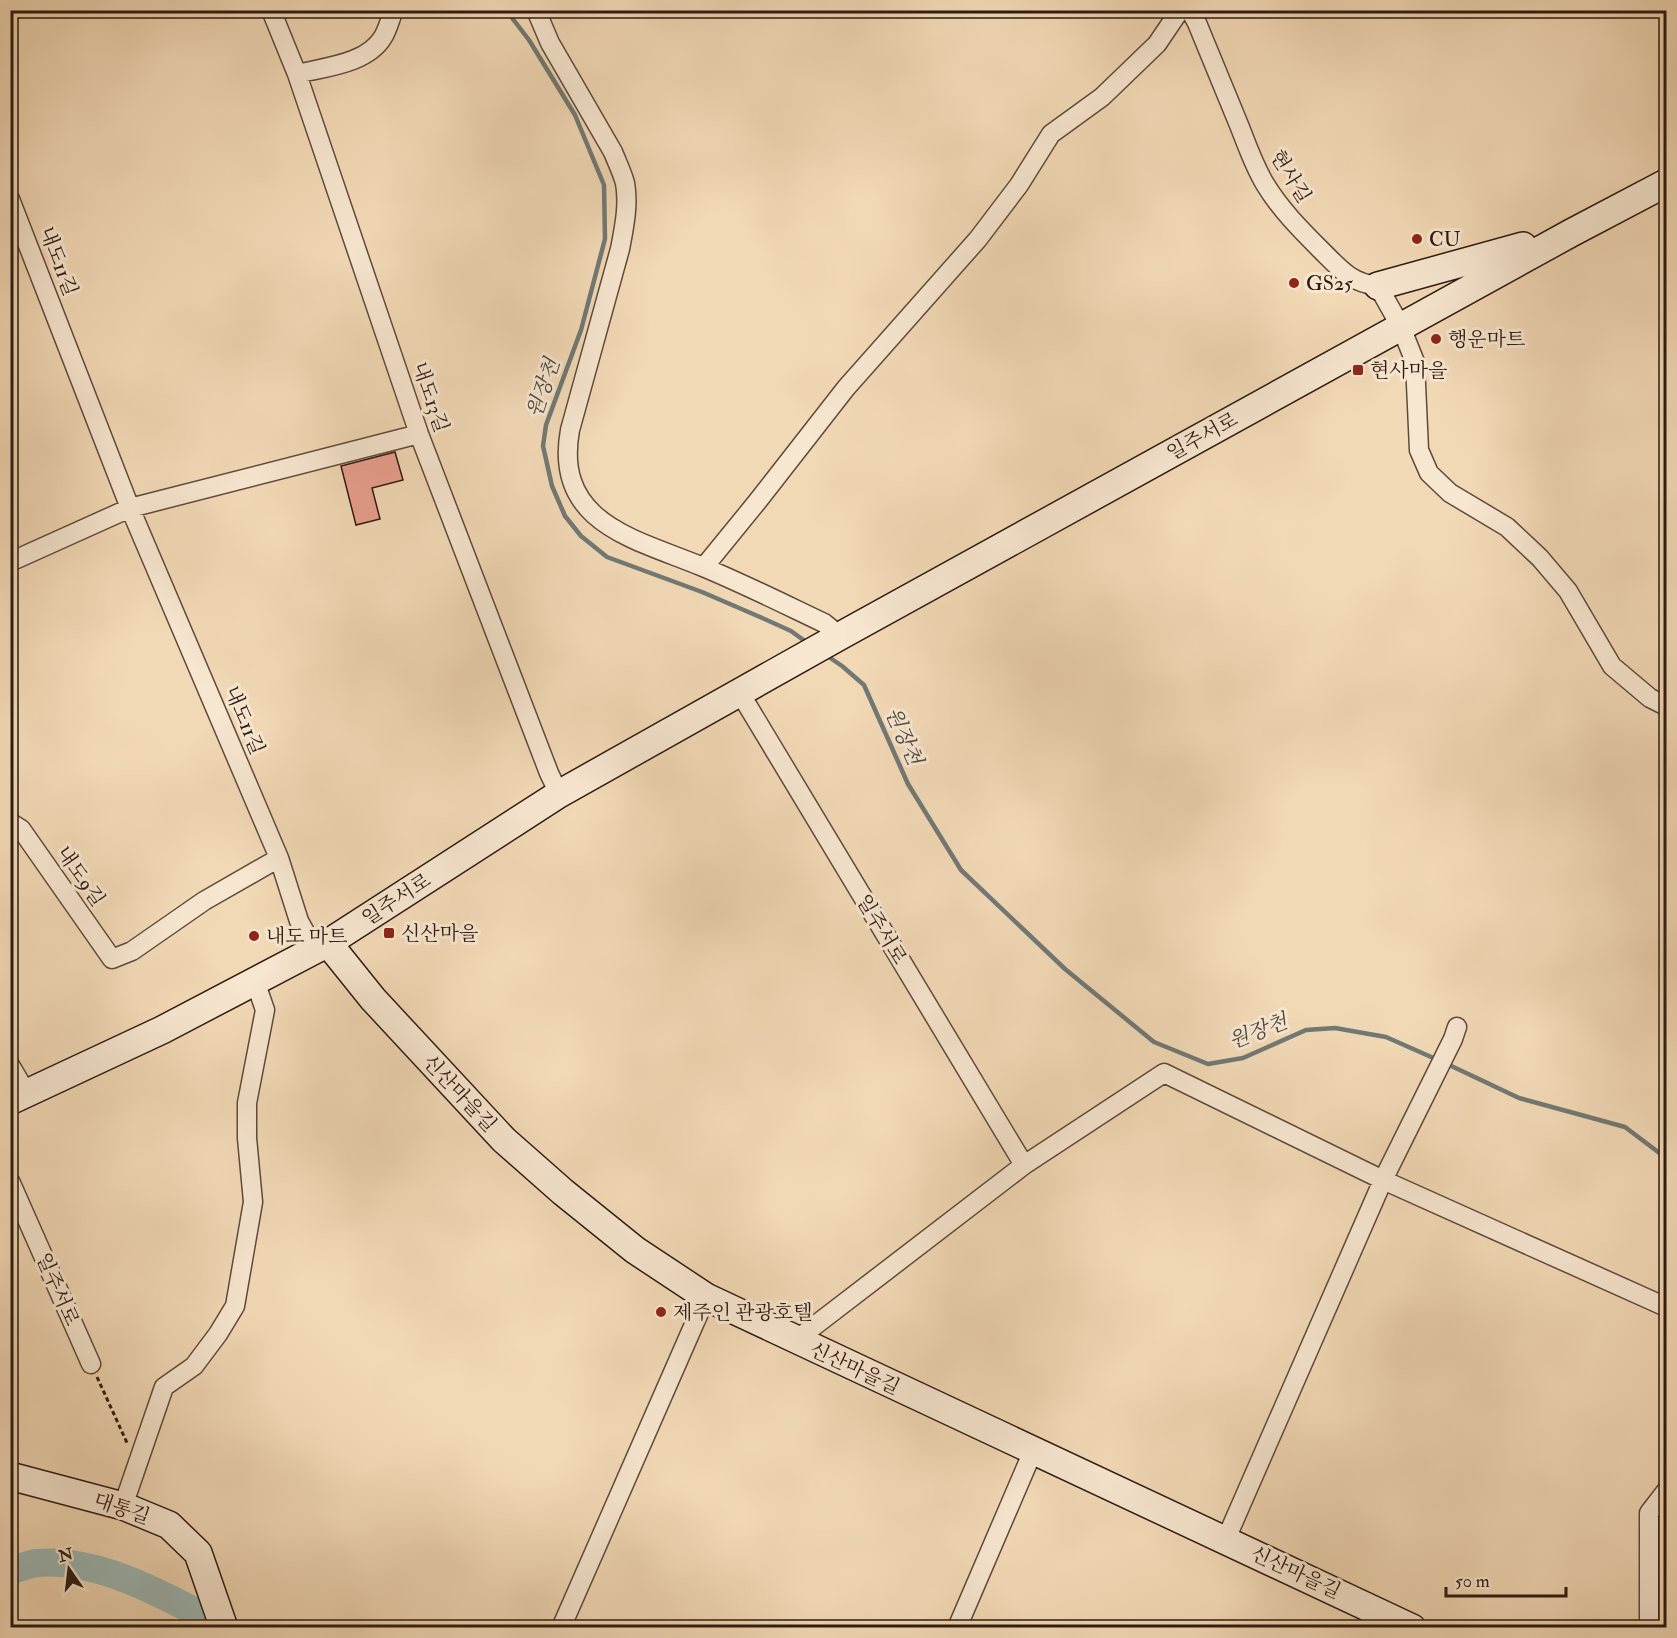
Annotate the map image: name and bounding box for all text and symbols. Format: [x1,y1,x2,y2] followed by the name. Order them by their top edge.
[1265,145,1317,207] street label: 현사길
[34,223,83,299] street label: 내도11길
[1429,227,1461,252] place label: CU
[1410,232,1424,246] marker: CU
[1306,271,1353,296] place label: GS25
[1287,276,1301,290] marker: GS25
[1448,327,1525,352] place label: 행운마트
[1429,332,1443,346] marker: 행운마트
[521,353,567,421] water label: 원장천
[1370,358,1447,383] place label: 현사마을
[407,359,454,436] street label: 내도13길
[1351,363,1365,377] marker: 현사마을
[1162,407,1242,466] street label: 일주서로
[219,682,270,758] street label: 내도11길
[879,703,929,771] water label: 원장천
[51,841,110,911] street label: 내도9길
[357,868,435,931] street label: 일주서로
[851,890,912,969] street label: 일주서로
[401,921,478,946] place label: 신산마을
[266,924,348,949] place label: 내도 마트
[382,926,396,940] marker: 신산마을
[247,929,261,943] marker: 내도 마트
[1225,1007,1293,1055] water label: 원장천
[418,1049,502,1137] street label: 신산마을길
[30,1249,85,1330] street label: 일주서로
[673,1300,812,1325] place label: 제주인 관광호텔
[654,1305,668,1319] marker: 제주인 관광호텔
[806,1337,904,1400] street label: 신산마을길
[90,1487,153,1530] street label: 대통길
[39,1539,99,1599] north arrow
[1247,1541,1345,1604] street label: 신산마을길
[55,1544,76,1567] text: N
[1446,1560,1566,1598] scale bar
[1455,1570,1490,1593] text: 50 m

